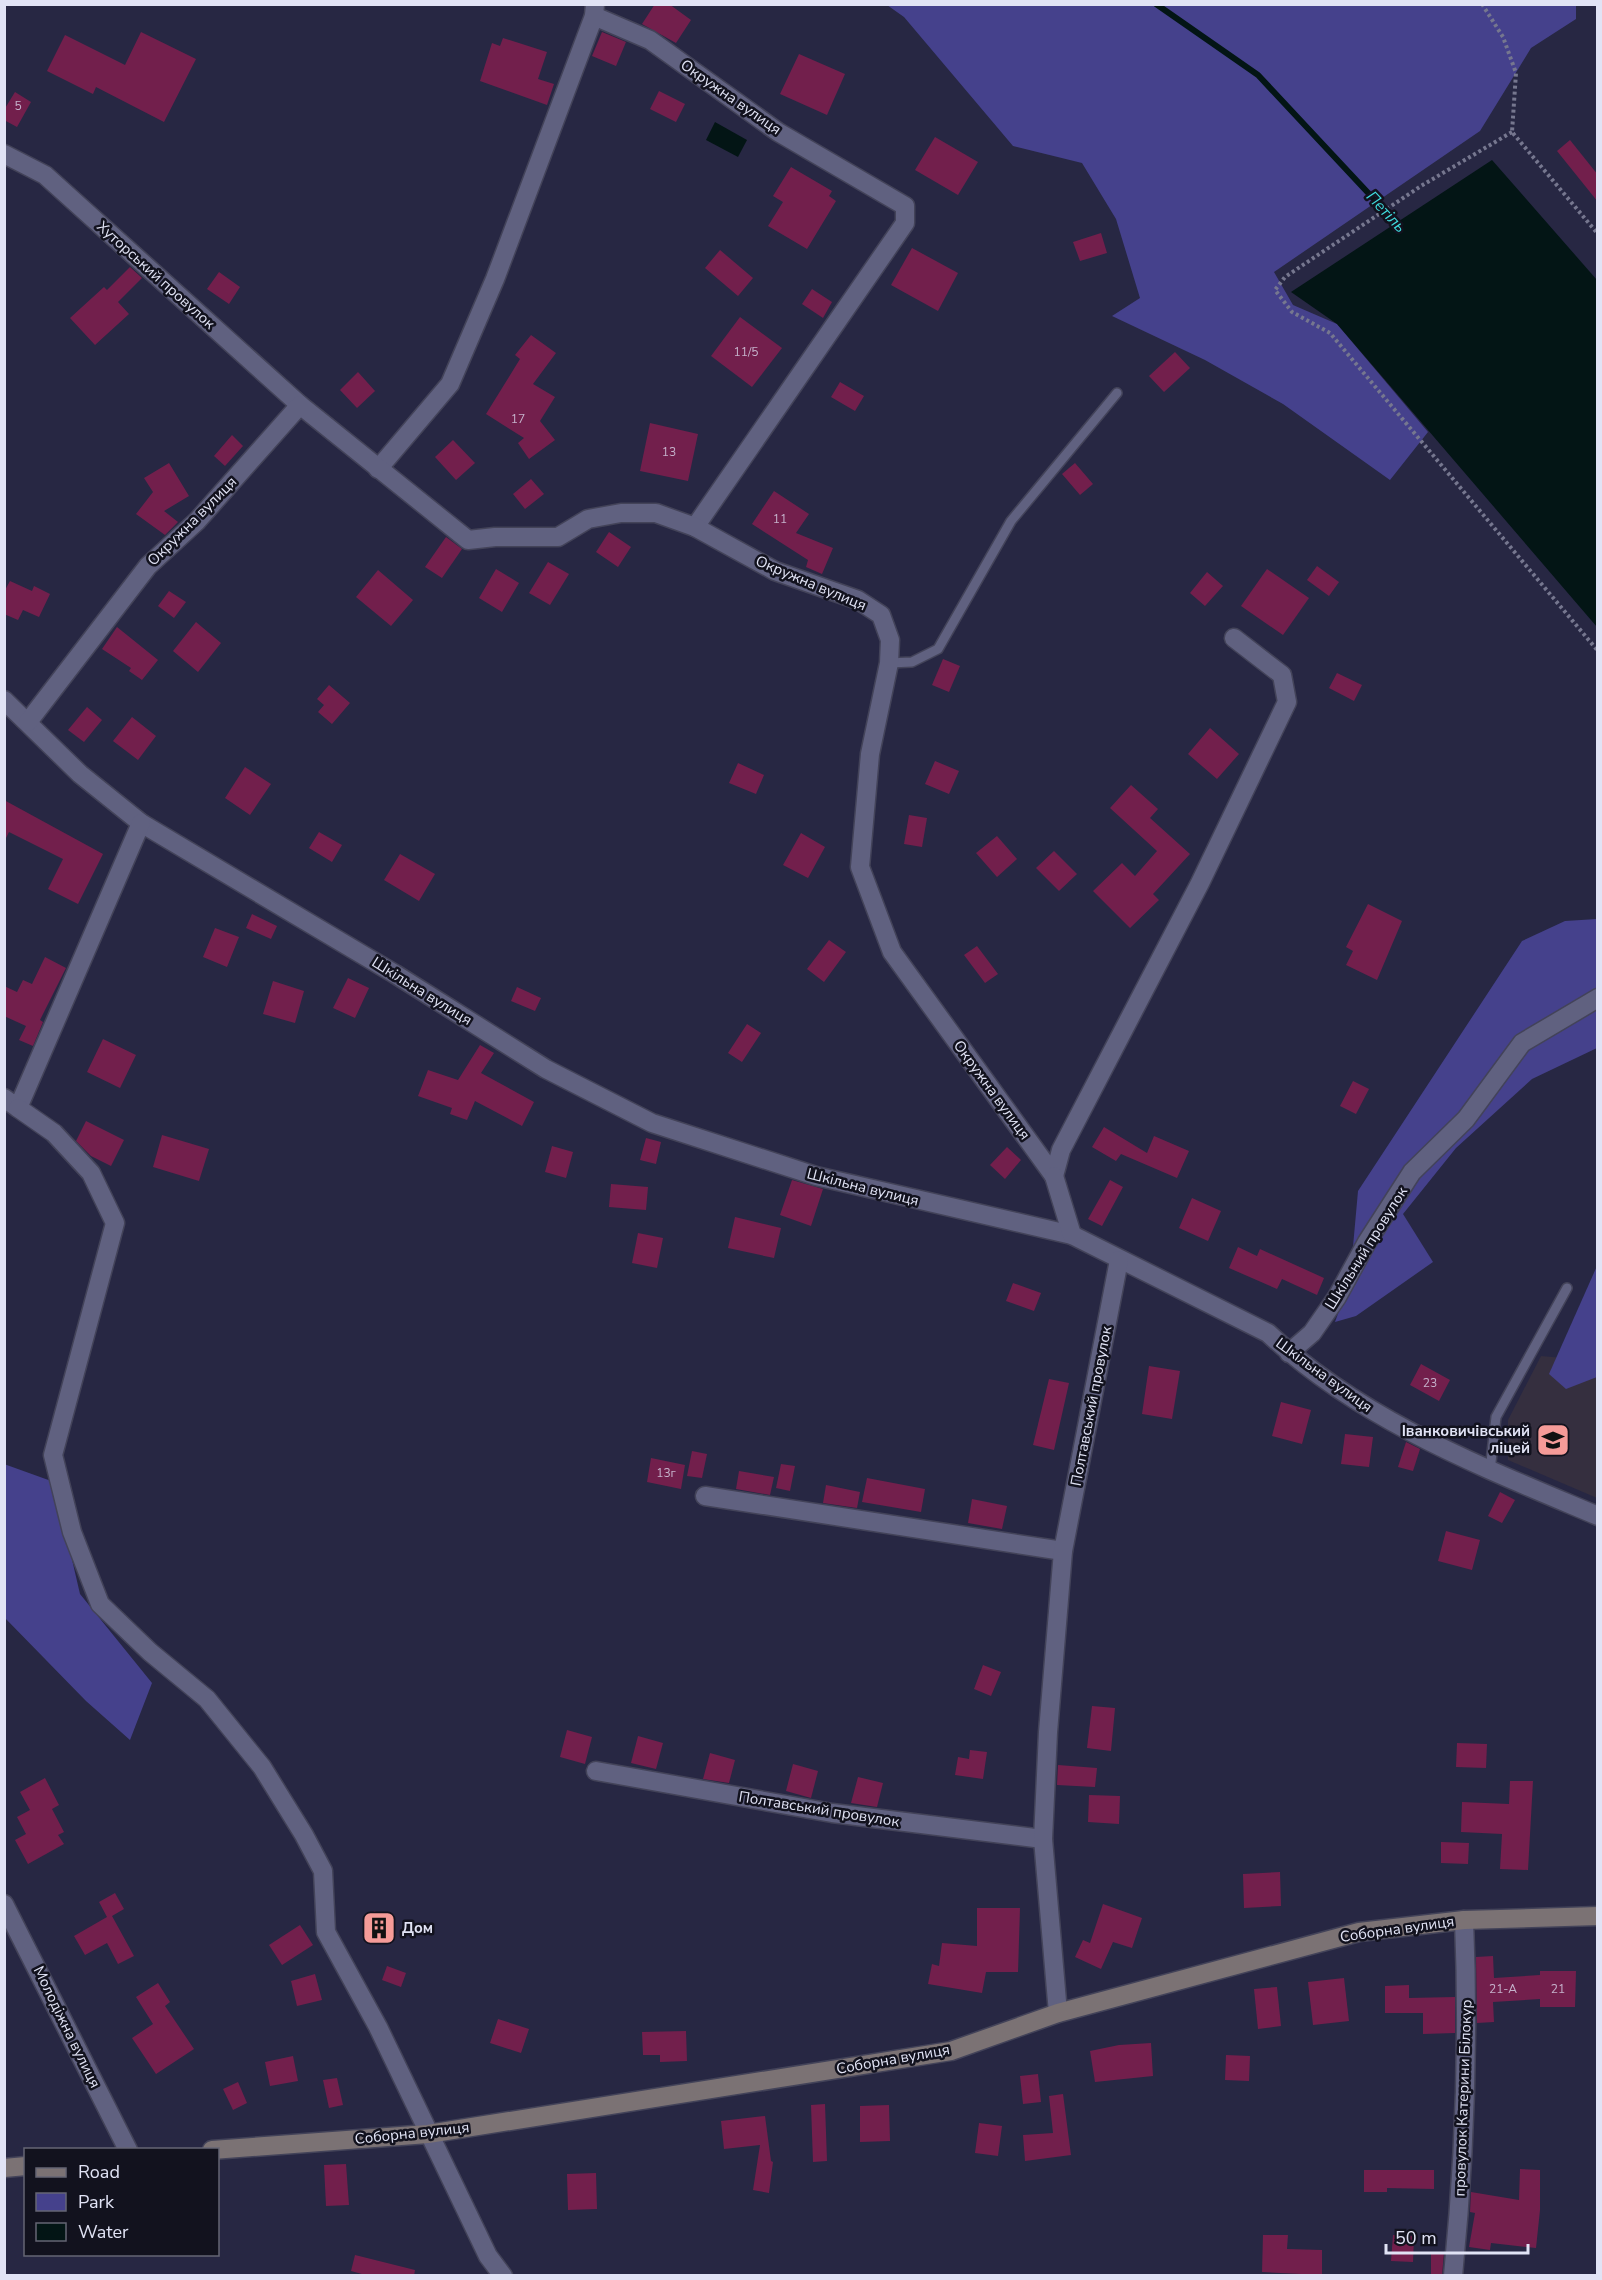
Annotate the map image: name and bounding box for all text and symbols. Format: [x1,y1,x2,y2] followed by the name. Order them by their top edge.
[677,55,785,139] street label: Окружна вулиця
[14,98,22,114] house number: 5
[1361,186,1411,238] water label: Петіль
[93,217,219,334] street label: Хуторський провулок
[734,344,759,360] house number: 11/5
[511,411,525,427] house number: 17
[662,444,676,460] house number: 13
[143,472,241,570] street label: Окружна вулиця
[773,511,787,527] house number: 11
[752,551,870,615] street label: Окружна вулиця
[368,952,476,1030] street label: Шкільна вулиця
[949,1036,1035,1144] street label: Окружна вулиця
[805,1163,921,1211] street label: Шкільна вулиця
[1320,1183,1412,1313] street label: Шкільний провулок
[1066,1324,1116,1488] street label: Полтавський провулок
[1272,1333,1376,1417] street label: Шкільна вулиця
[1423,1375,1437,1391] house number: 23
[1402,1421,1530,1458] place label: Іванковичівський ліцей
[1535,1422,1571,1458] school or university icon: Іванковичівський ліцей
[656,1465,677,1481] house number: 13г
[737,1786,901,1832] street label: Полтавський провулок
[361,1910,397,1946] building icon: Дом
[1339,1911,1455,1947] street label: Соборна вулиця
[402,1918,433,1938] place label: Дом
[29,1963,105,2091] street label: Молодіжна вулиця
[1489,1981,1517,1997] house number: 21-А
[1551,1981,1565,1997] house number: 21
[1450,1999,1476,2197] street label: провулок Катерини Білокур
[835,2039,951,2079] street label: Соборна вулиця
[354,2117,470,2149] street label: Соборна вулиця
[24,2148,219,2256] legend
[78,2160,120,2184] text: Road
[78,2190,115,2214] text: Park
[1386,2217,1528,2255] scale bar
[78,2220,129,2244] text: Water
[1395,2226,1437,2250] text: 50 m

